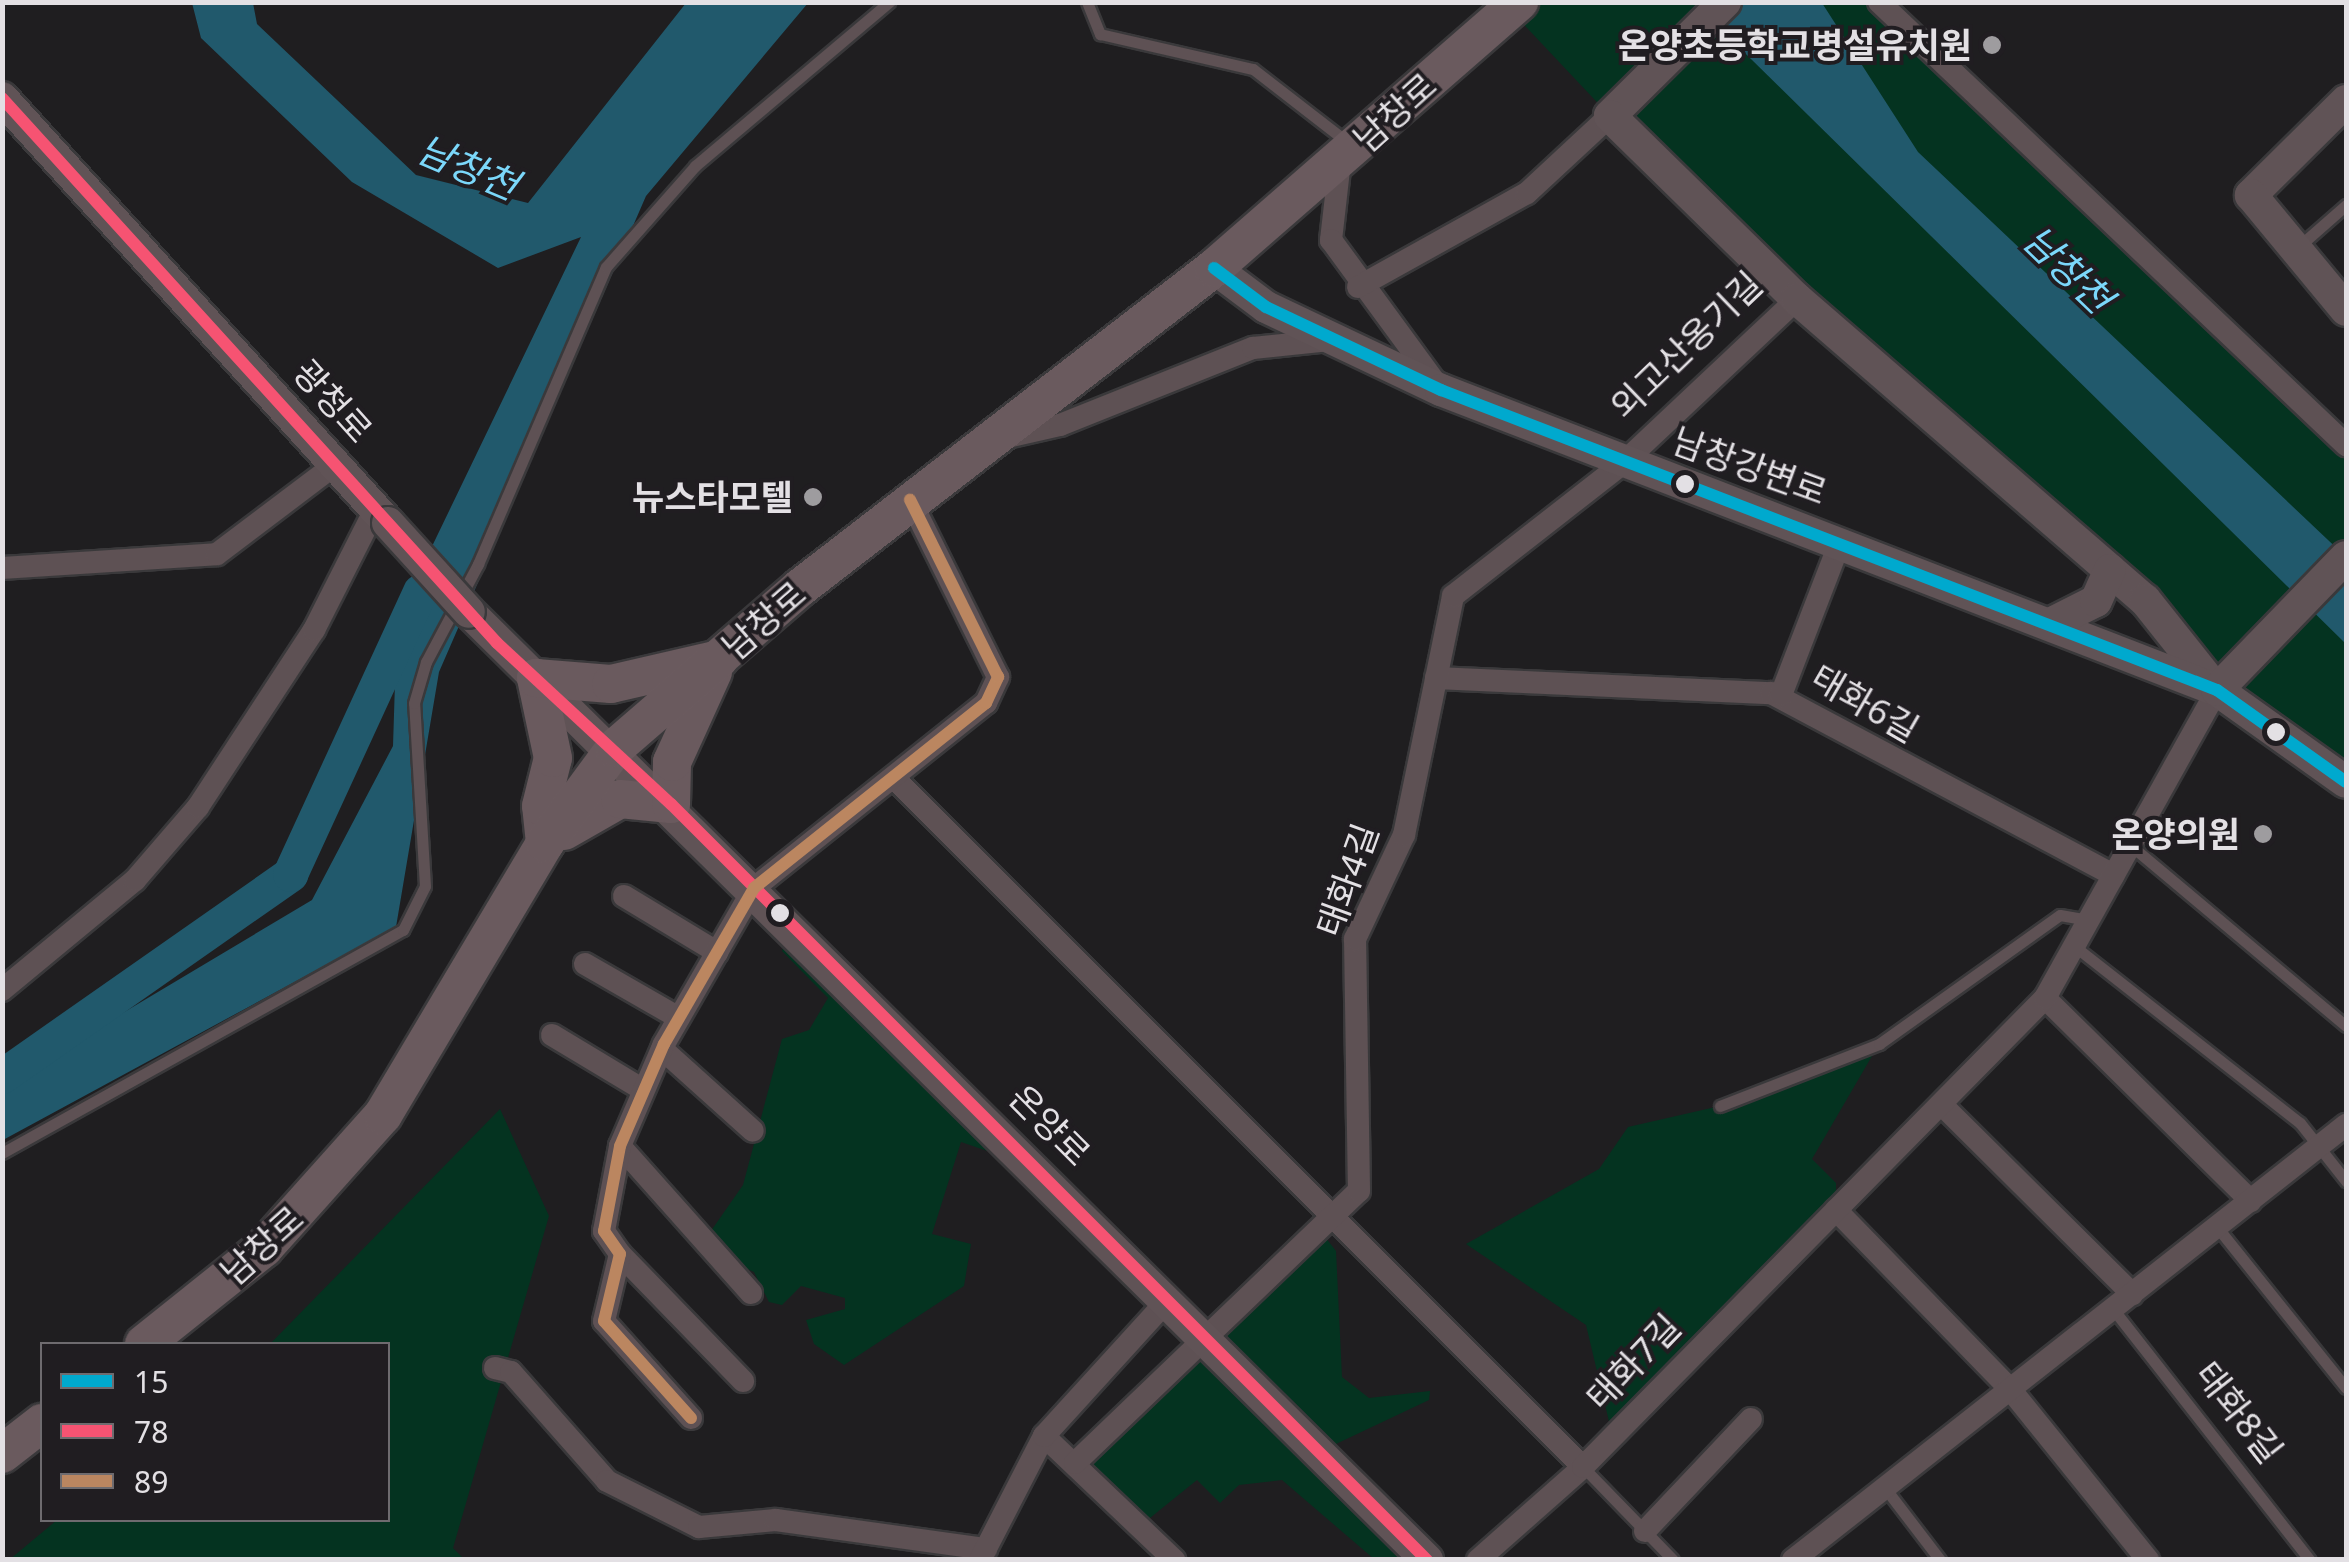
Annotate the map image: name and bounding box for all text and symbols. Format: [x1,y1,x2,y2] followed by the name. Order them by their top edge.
[1618,24,1972,66] place label: 온양초등학교병설유치원
[1981,34,2003,56] marker: 온양초등학교병설유치원
[1345,64,1445,160] street label: 남창로
[411,126,525,208] water label: 남창천
[2014,216,2122,322] water label: 남창천
[1602,263,1770,427] street label: 외고산옹기길
[285,351,381,451] street label: 광청로
[1667,419,1833,513] street label: 남창강변로
[1675,474,1695,494] unlabelled marker
[632,476,793,518] place label: 뉴스타모텔
[802,486,824,508] marker: 뉴스타모텔
[714,572,814,668] street label: 남창로
[1804,656,1926,750] street label: 태화6길
[2266,722,2286,742] unlabelled marker
[2111,813,2240,855] place label: 온양의원
[1307,818,1387,942] street label: 태화4길
[2250,821,2276,847] marker: 온양의원
[770,903,790,923] unlabelled marker
[1001,1076,1099,1174] street label: 온양로
[212,1197,312,1293] street label: 남창로
[1577,1305,1689,1419] street label: 태화7길
[40,1342,390,1522] legend
[2187,1353,2291,1471] street label: 태화8길
[134,1361,168,1402] text: 15
[134,1411,168,1452] text: 78
[134,1461,168,1502] text: 89

